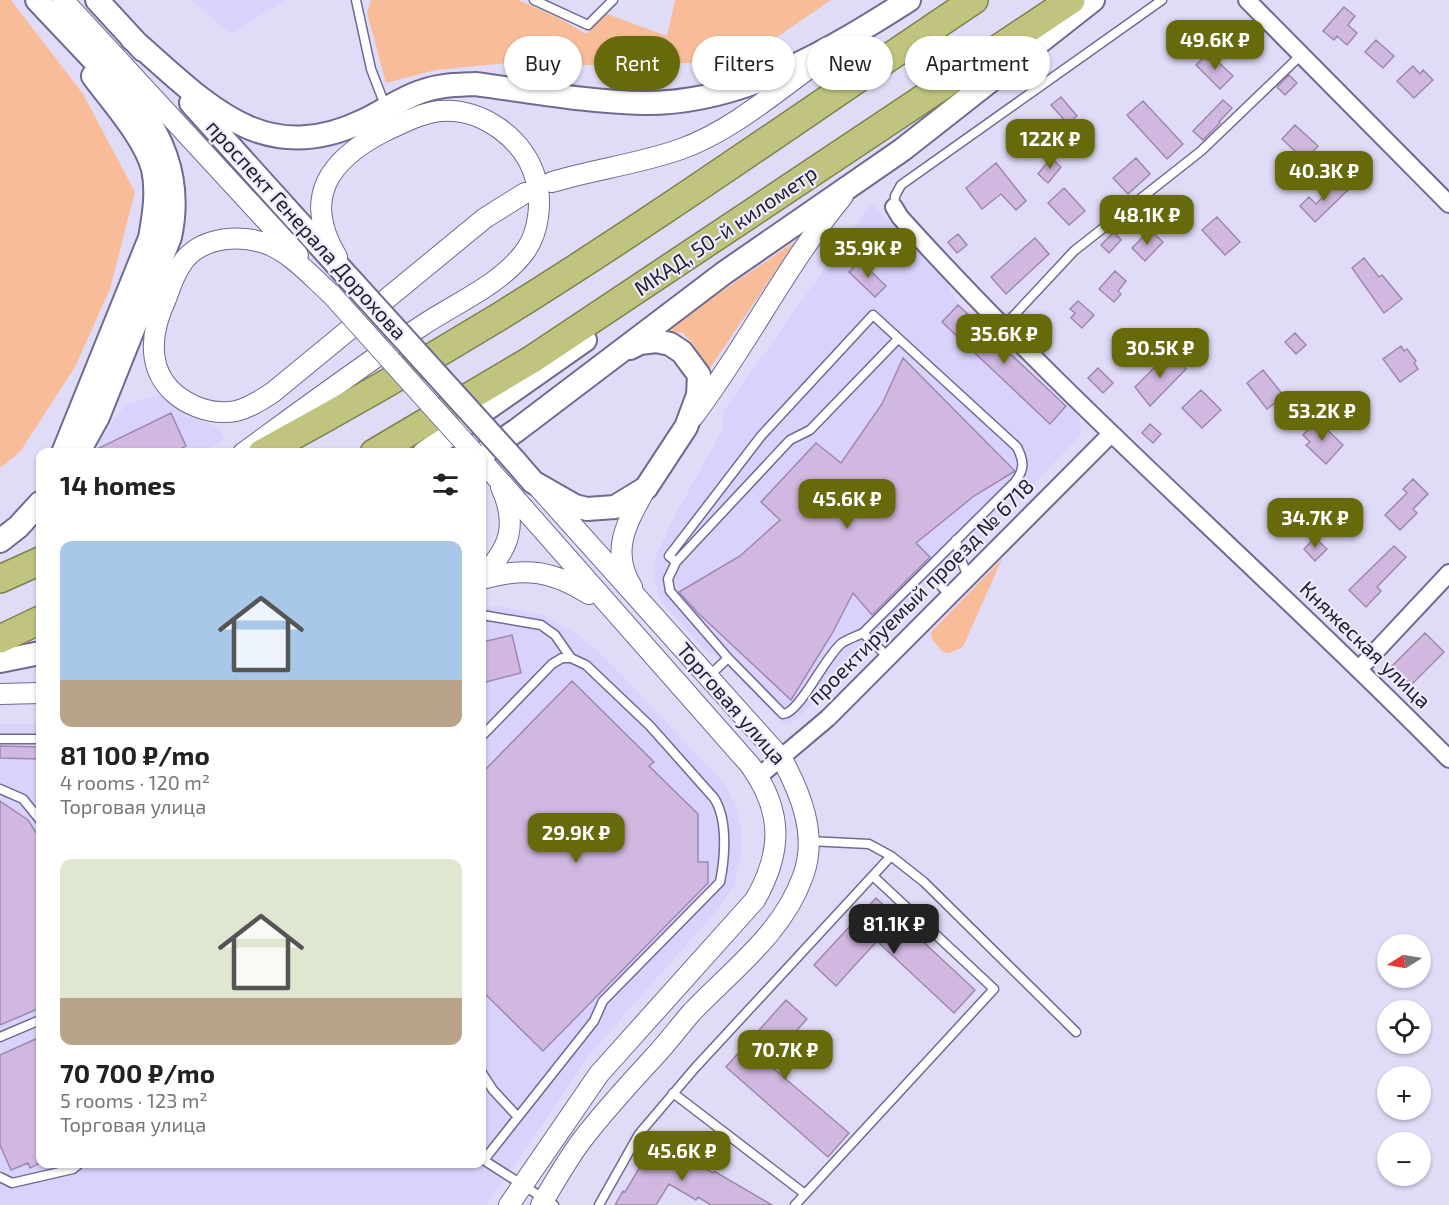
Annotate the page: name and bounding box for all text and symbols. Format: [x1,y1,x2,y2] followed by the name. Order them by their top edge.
[1160,20,1270,71] pin: 49.6K ₽
[1180,27,1250,51] text: 49.6K ₽
[504,36,582,90] chip: Buy
[594,36,680,90] chip: Rent
[692,36,795,90] chip: Filters
[807,36,893,90] chip: New
[905,36,1050,90] chip: Apartment
[202,114,413,344] street label: проспект Генерала Дорохова
[1001,119,1099,170] pin: 122K ₽
[1020,126,1080,150] text: 122K ₽
[1269,151,1379,202] pin: 40.3K ₽
[1289,158,1359,182] text: 40.3K ₽
[629,159,821,300] street label: МКАД, 50-й километр
[1092,195,1202,246] pin: 48.1K ₽
[1114,202,1180,226] text: 48.1K ₽
[813,228,923,279] pin: 35.9K ₽
[834,235,902,259] text: 35.9K ₽
[949,314,1059,365] pin: 35.6K ₽
[970,321,1038,345] text: 35.6K ₽
[1105,328,1215,379] pin: 30.5K ₽
[1126,335,1194,359] text: 30.5K ₽
[1267,391,1377,442] pin: 53.2K ₽
[1288,398,1356,422] text: 53.2K ₽
[429,468,462,501] icon: filters
[60,469,176,500] text: 14 homes
[802,473,1039,710] street label: проектируемый проезд № 6718
[792,479,902,530] pin: 45.6K ₽
[812,486,882,510] text: 45.6K ₽
[1260,498,1370,549] pin: 34.7K ₽
[1281,505,1349,529] text: 34.7K ₽
[1295,575,1437,713] street label: Княжеская улица
[207,580,315,688] icon: home
[672,637,792,770] street label: Торговая улица
[60,739,210,770] text: 81 100 ₽/mo
[60,770,210,794] text: 4 rooms · 120 m²
[60,794,206,818] text: Торговая улица
[521,813,631,864] pin: 29.9K ₽
[542,820,610,844] text: 29.9K ₽
[207,898,315,1006] icon: home
[839,904,949,955] pin: 81.1K ₽
[863,911,925,935] text: 81.1K ₽
[1377,934,1431,988] north arrow
[1377,934,1431,1186] map controls
[1377,1000,1431,1054] button: locate
[730,1030,840,1081] pin: 70.7K ₽
[752,1037,818,1061] text: 70.7K ₽
[60,1057,215,1088] text: 70 700 ₽/mo
[1377,1066,1431,1120] button: +
[60,1088,208,1112] text: 5 rooms · 123 m²
[60,1112,206,1136] text: Торговая улица
[627,1131,737,1182] pin: 45.6K ₽
[1377,1132,1431,1186] button: −
[647,1138,717,1162] text: 45.6K ₽

